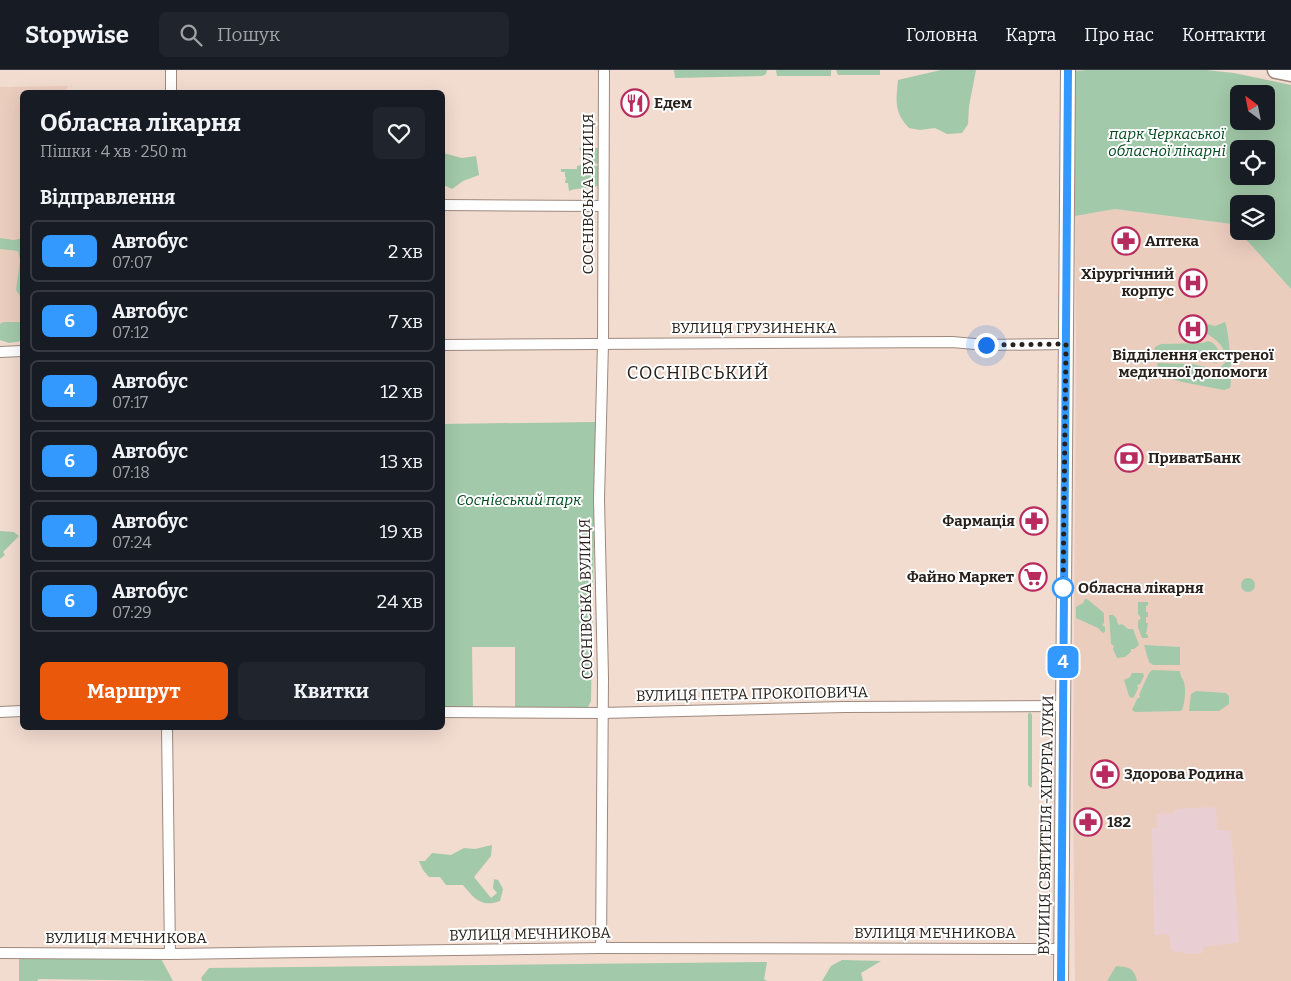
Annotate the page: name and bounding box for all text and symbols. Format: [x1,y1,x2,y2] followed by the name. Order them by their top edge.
[159,12,509,57] search box
[25,21,129,49] text: Stopwise
[177,21,205,49] icon: search
[217,23,280,46] text: Пошук
[906,24,978,46] text: Головна
[1006,24,1056,46] text: Карта
[1084,24,1154,46] text: Про нас
[1182,24,1266,46] text: Контакти
[1230,85,1275,130] north arrow
[1230,85,1275,240] map controls
[620,88,650,118] restaurant icon: Едем
[654,94,692,112] place label: Едем
[373,107,425,159] button: heart
[40,109,241,137] text: Обласна лікарня
[579,113,597,274] street label: СОСНІВСЬКА ВУЛИЦЯ
[1108,125,1227,160] park label: парк Черкаської обласної лікарні
[1230,140,1275,185] button: locate
[40,142,187,161] text: Пішки · 4 хв · 250 m
[40,186,175,209] text: Відправлення
[1230,195,1275,240] button: layers
[1111,226,1141,256] pharmacy icon: Аптека
[112,230,188,253] text: Автобус
[1145,232,1200,250] place label: Аптека
[64,240,75,262] text: 4
[388,240,423,263] text: 2 хв
[112,253,152,272] text: 07:07
[1081,265,1174,300] place label: Хірургічний корпус
[1178,268,1208,298] hospital icon: Хірургічний корпус
[112,300,188,323] text: Автобус
[64,310,75,332] text: 6
[389,310,423,333] text: 7 хв
[1178,314,1208,344] hospital icon: Відділення екстреної медичної допомоги
[671,319,837,337] street label: ВУЛИЦЯ ГРУЗИНЕНКА
[112,323,149,342] text: 07:12
[974,333,999,358] your location
[1112,346,1274,381] place label: Відділення екстреної медичної допомоги
[627,362,769,384] district label: СОСНІВСЬКИЙ
[112,370,188,393] text: Автобус
[64,380,75,402] text: 4
[380,380,423,403] text: 12 хв
[112,393,148,412] text: 07:17
[112,440,188,463] text: Автобус
[1114,443,1144,473] bank icon: ПриватБанк
[1148,449,1241,467] place label: ПриватБанк
[64,450,75,472] text: 6
[380,450,423,473] text: 13 хв
[112,463,150,482] text: 07:18
[457,491,582,509] park label: Соснівський парк
[1019,506,1049,536] pharmacy icon: Фармація
[112,510,188,533] text: Автобус
[942,512,1015,530] place label: Фармація
[576,518,596,680] street label: СОСНІВСЬКА ВУЛИЦЯ
[64,520,75,542] text: 4
[379,520,423,543] text: 19 хв
[112,533,152,552] text: 07:24
[1018,562,1048,592] supermarket icon: Файно Маркет
[907,568,1015,586] place label: Файно Маркет
[1052,577,1074,599] marker: Обласна лікарня
[1078,579,1204,597] place label: Обласна лікарня
[112,580,188,603] text: Автобус
[64,590,75,612] text: 6
[377,590,423,613] text: 24 хв
[112,603,152,622] text: 07:29
[1047,646,1079,678] line badge: 4
[1058,651,1068,673] text: 4
[40,662,228,720] button: Маршрут
[238,662,425,720] button: Квитки
[636,683,869,705] street label: ВУЛИЦЯ ПЕТРА ПРОКОПОВИЧА
[1035,695,1057,955] street label: ВУЛИЦЯ СВЯТИТЕЛЯ-ХІРУРГА ЛУКИ
[1090,759,1120,789] pharmacy icon: Здорова Родина
[1124,765,1244,783] place label: Здорова Родина
[1073,807,1103,837] pharmacy icon: 182
[1107,813,1131,831] place label: 182
[449,924,611,944] street label: ВУЛИЦЯ МЕЧНИКОВА
[854,924,1016,942] street label: ВУЛИЦЯ МЕЧНИКОВА
[45,929,207,947] street label: ВУЛИЦЯ МЕЧНИКОВА

